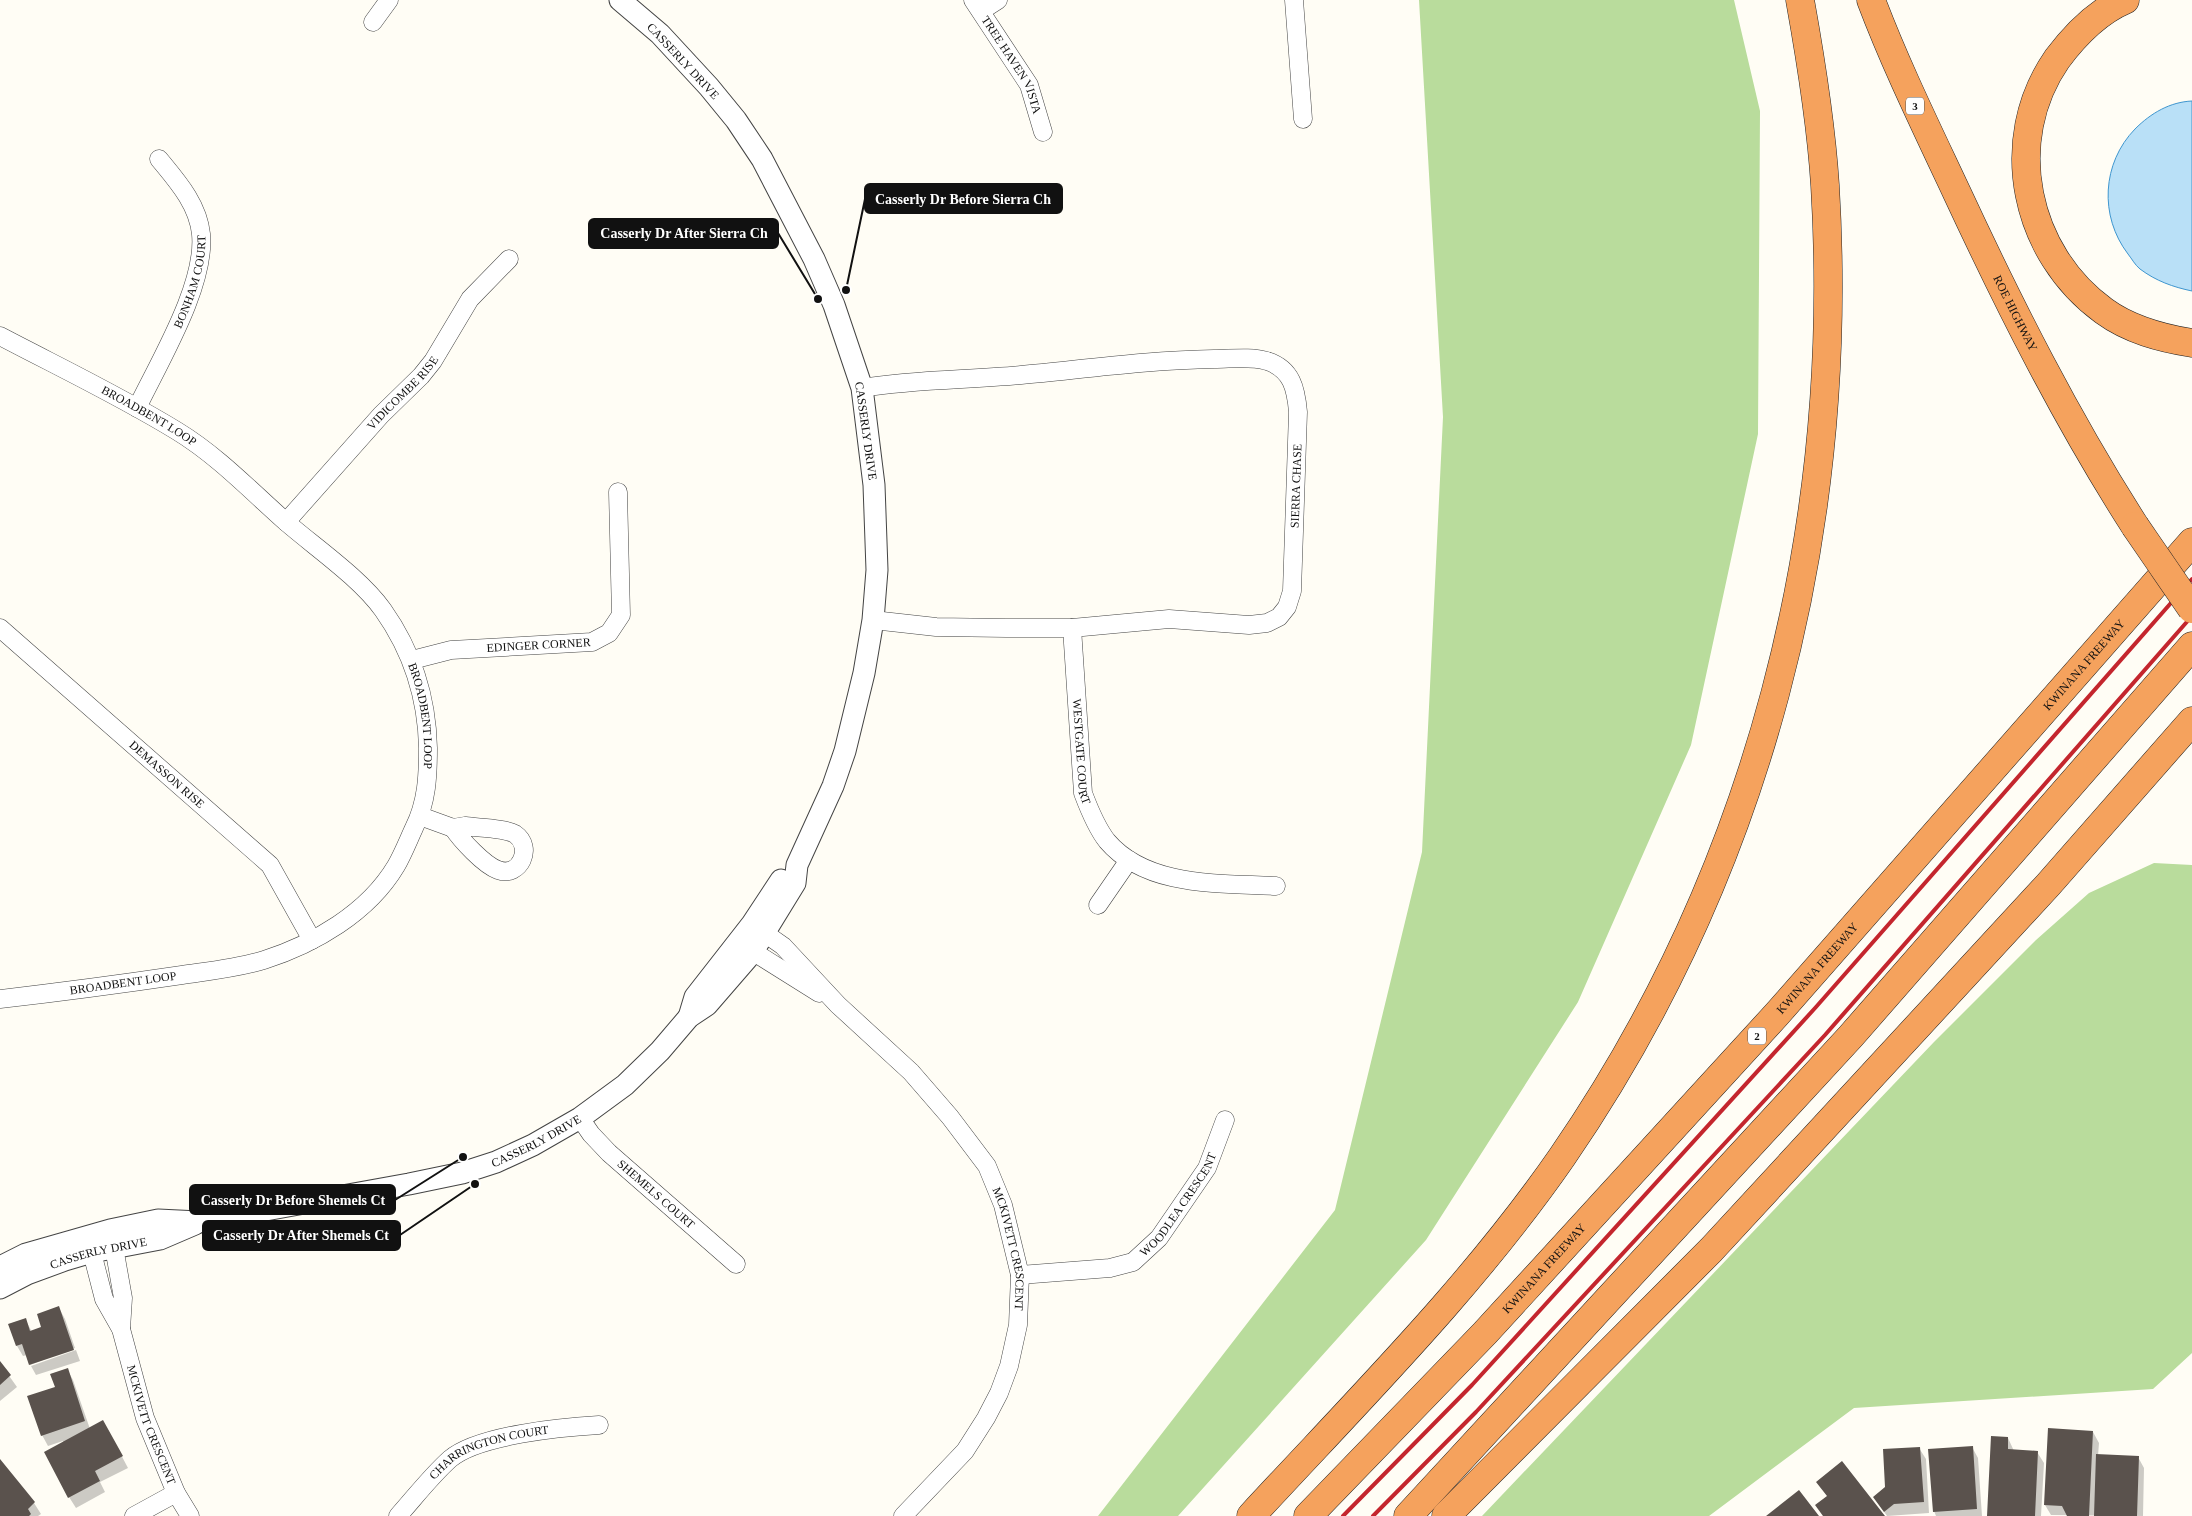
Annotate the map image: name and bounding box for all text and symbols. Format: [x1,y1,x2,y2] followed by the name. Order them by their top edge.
[979,13,1044,116] street label: TREE HAVEN VISTA
[644,20,722,102] street label: CASSERLY DRIVE
[1906,98,1924,114] road number: 3
[865,184,1062,213] callout: Casserly Dr Before Sierra Ch
[875,192,1051,207] text: Casserly Dr Before Sierra Ch
[589,219,778,248] callout: Casserly Dr After Sierra Ch
[600,226,768,241] text: Casserly Dr After Sierra Ch
[171,234,208,330] street label: BONHAM COURT
[1990,273,2040,354] street label: ROE HIGHWAY
[364,354,441,433] street label: VIDICOMBE RISE
[852,381,880,481] street label: CASSERLY DRIVE
[99,383,200,449] street label: BROADBENT LOOP
[1288,444,1304,528] street label: SIERRA CHASE
[2040,616,2128,713] street label: KWINANA FREEWAY
[486,635,591,655] street label: EDINGER CORNER
[405,661,435,770] street label: BROADBENT LOOP
[1070,698,1094,807] street label: WESTGATE COURT
[126,738,207,811] street label: DEMASSON RISE
[1773,920,1861,1017] street label: KWINANA FREEWAY
[69,969,177,997] street label: BROADBENT LOOP
[1748,1028,1766,1044] road number: 2
[490,1112,584,1170] street label: CASSERLY DRIVE
[1137,1150,1219,1259] street label: WOODLEA CRESCENT
[615,1157,698,1232] street label: SHEMELS COURT
[190,1185,395,1214] callout: Casserly Dr Before Shemels Ct
[989,1185,1027,1312] street label: MCKIVETT CRESCENT
[201,1193,386,1208] text: Casserly Dr Before Shemels Ct
[203,1221,400,1250] callout: Casserly Dr After Shemels Ct
[1499,1221,1589,1316] street label: KWINANA FREEWAY
[213,1228,389,1243] text: Casserly Dr After Shemels Ct
[48,1235,148,1272] street label: CASSERLY DRIVE
[124,1363,179,1487] street label: MCKIVETT CRESCENT
[426,1423,550,1482] street label: CHARRINGTON COURT

